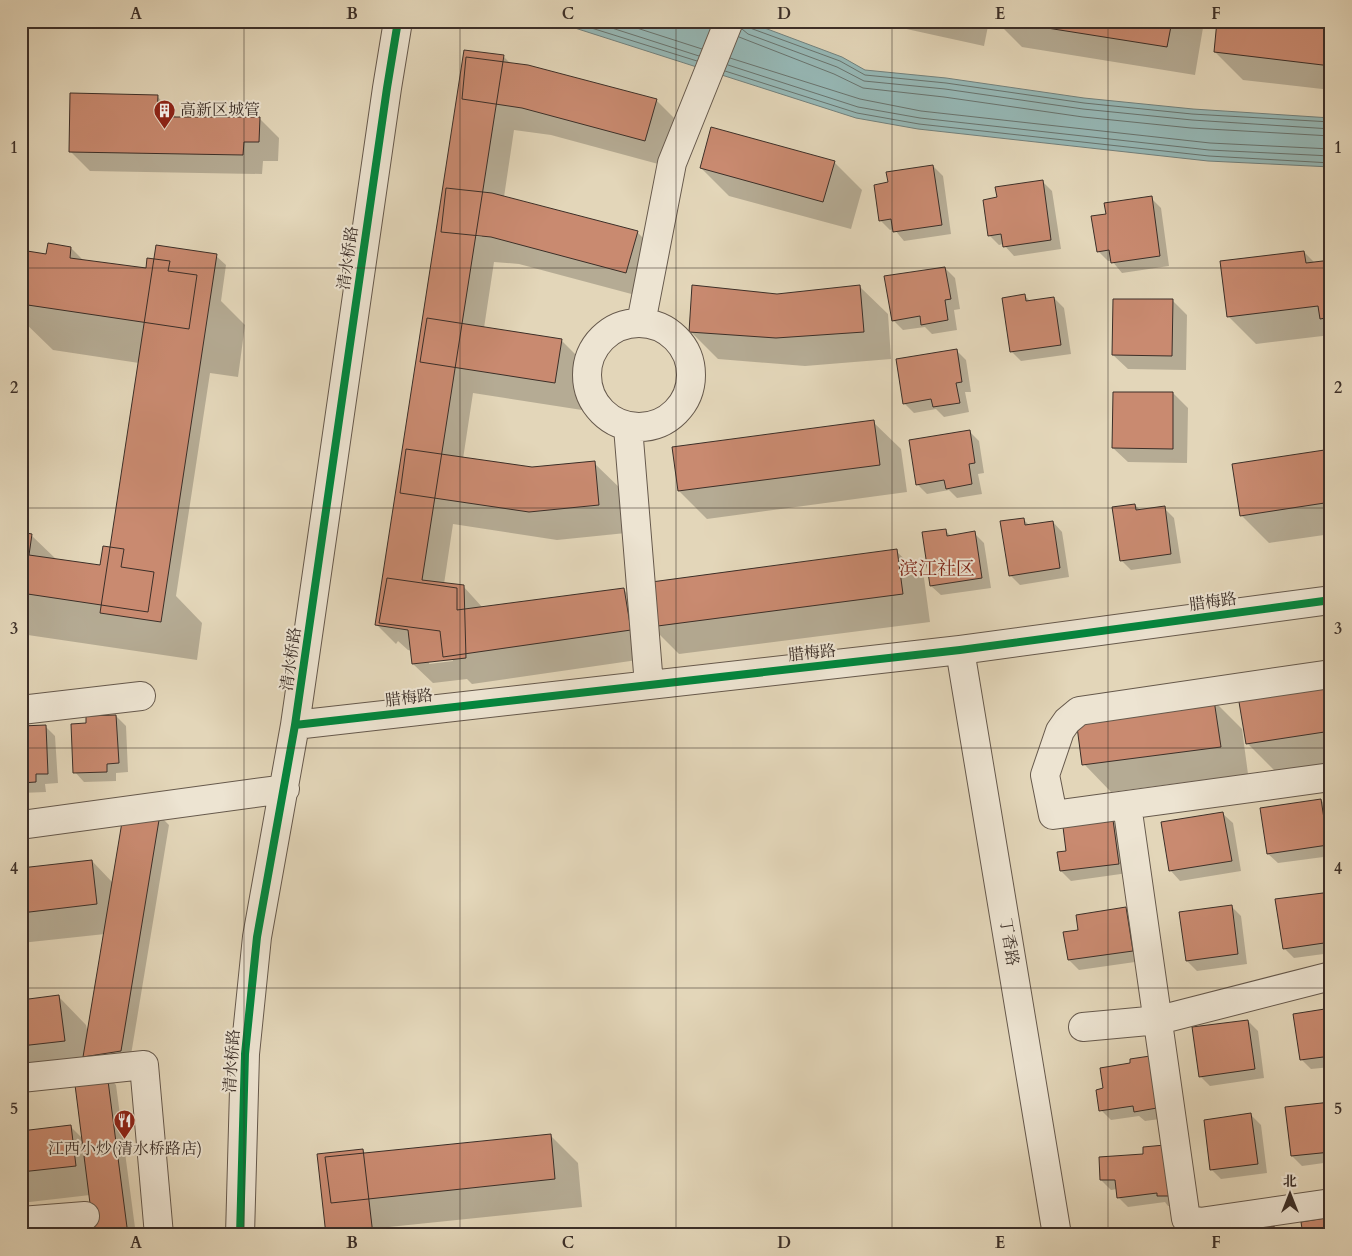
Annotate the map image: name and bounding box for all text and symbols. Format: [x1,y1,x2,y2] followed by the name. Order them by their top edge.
[130,3,142,25] text: A
[346,3,358,25] text: B
[562,3,574,25] text: C
[777,3,791,25] text: D
[995,3,1005,25] text: E
[1211,3,1221,25] text: F
[152,98,176,129] building icon: 高新区城管
[180,99,260,121] place label: 高新区城管
[10,137,18,159] text: 1
[1334,137,1342,159] text: 1
[333,225,363,291] street label: 清水桥路
[10,377,18,399] text: 2
[1334,377,1342,399] text: 2
[899,556,975,582] district label: 滨江社区
[1188,588,1238,616] street label: 腊梅路
[10,618,18,640] text: 3
[1334,618,1342,640] text: 3
[276,626,306,692] street label: 清水桥路
[787,640,837,666] street label: 腊梅路
[384,684,434,712] street label: 腊梅路
[10,858,18,880] text: 4
[1334,858,1342,880] text: 4
[994,917,1024,967] street label: 丁香路
[219,1028,245,1094] street label: 清水桥路
[10,1098,18,1120] text: 5
[1334,1098,1342,1120] text: 5
[113,1108,137,1139] restaurant icon: 江西小炒(清水桥路店)
[48,1138,202,1160] place label: 江西小炒(清水桥路店)
[1264,1168,1314,1218] north arrow
[1283,1172,1297,1191] text: 北
[130,1232,142,1254] text: A
[346,1232,358,1254] text: B
[562,1232,574,1254] text: C
[777,1232,791,1254] text: D
[995,1232,1005,1254] text: E
[1211,1232,1221,1254] text: F

